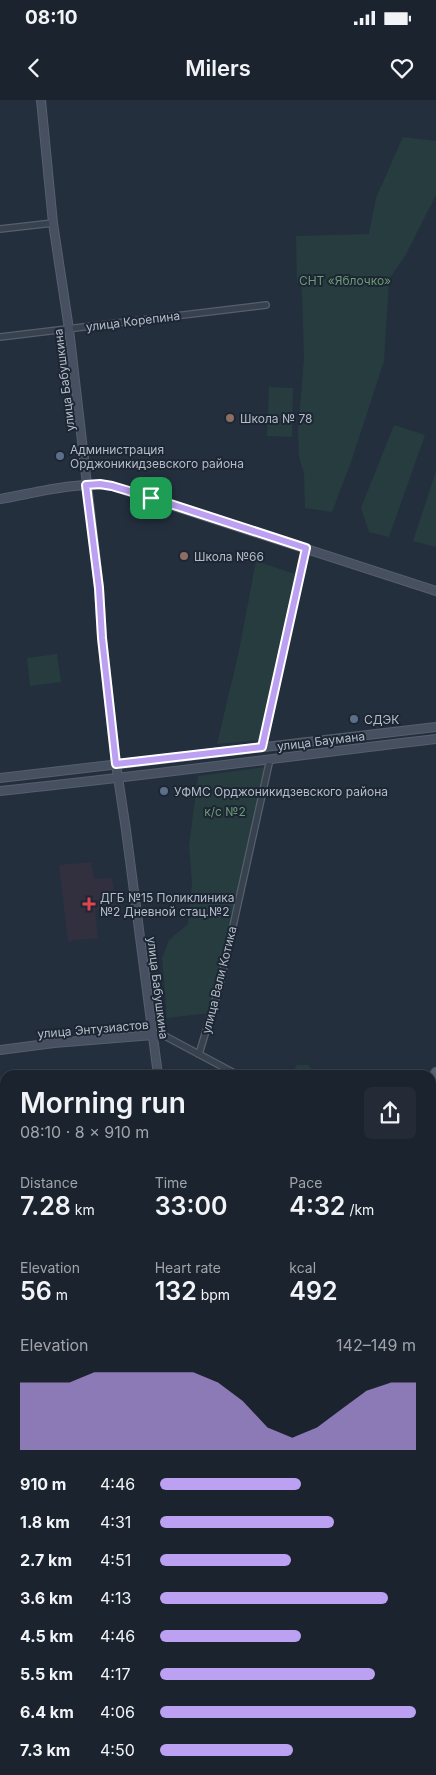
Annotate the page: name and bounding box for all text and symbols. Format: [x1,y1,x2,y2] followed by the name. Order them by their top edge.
[25,6,78,29] text: 08:10
[20,54,48,82] icon: back
[388,54,416,82] icon: heart
[185,55,251,81] text: Milers
[299,273,391,288] park label: СНТ «Яблочко»
[85,308,181,334] street label: улица Корепина
[50,328,78,432] street label: улица Бабушкина
[240,411,312,426] place label: Школа № 78
[224,412,236,424] marker: Школа № 78
[70,442,244,471] place label: Администрация Орджоникидзевского района
[54,450,66,462] marker: Администрация Орджоникидзевского района
[130,477,172,519] pin
[137,484,165,512] icon: arrive
[194,549,264,564] place label: Школа №66
[178,550,190,562] marker: Школа №66
[364,712,399,727] place label: СДЭК
[348,713,360,725] marker: СДЭК
[276,728,366,754] street label: улица Баумана
[174,784,388,799] place label: УФМС Орджоникидзевского района
[158,785,170,797] marker: УФМС Орджоникидзевского района
[204,804,246,819] park label: к/с №2
[100,890,235,919] place label: ДГБ №15 Поликлиника №2 Дневной стац.№2
[82,897,96,911] marker: ДГБ №15 Поликлиника №2 Дневной стац.№2
[198,925,240,1035] street label: улица Вали Котика
[144,936,172,1040] street label: улица Бабушкина
[37,1017,149,1041] street label: улица Энтузиастов
[20,1086,186,1120] text: Morning run
[364,1087,416,1139] button: share
[20,1122,149,1142] text: 08:10 · 8 × 910 m
[20,1174,78,1191] text: Distance
[155,1174,188,1191] text: Time
[289,1174,322,1191] text: Pace
[20,1191,71,1221] text: 7.28
[155,1191,227,1221] text: 33:00
[289,1191,345,1221] text: 4:32
[71,1201,95,1218] text: km
[345,1201,374,1218] text: /km
[20,1259,80,1276] text: Elevation
[155,1259,221,1276] text: Heart rate
[289,1259,316,1276] text: kcal
[20,1276,52,1306] text: 56
[155,1276,197,1306] text: 132
[289,1276,338,1306] text: 492
[52,1286,68,1303] text: m
[197,1286,230,1303] text: bpm
[20,1335,89,1355] text: Elevation
[336,1335,416,1355] text: 142–149 m
[20,1474,66,1494] text: 910 m
[100,1474,135,1494] text: 4:46
[20,1512,70,1532] text: 1.8 km
[100,1512,131,1532] text: 4:31
[20,1550,72,1570] text: 2.7 km
[100,1550,131,1570] text: 4:51
[20,1588,73,1608] text: 3.6 km
[100,1588,131,1608] text: 4:13
[20,1626,73,1646] text: 4.5 km
[100,1626,135,1646] text: 4:46
[20,1664,73,1684] text: 5.5 km
[100,1664,131,1684] text: 4:17
[20,1702,74,1722] text: 6.4 km
[100,1702,135,1722] text: 4:06
[20,1740,70,1760] text: 7.3 km
[100,1740,135,1760] text: 4:50

